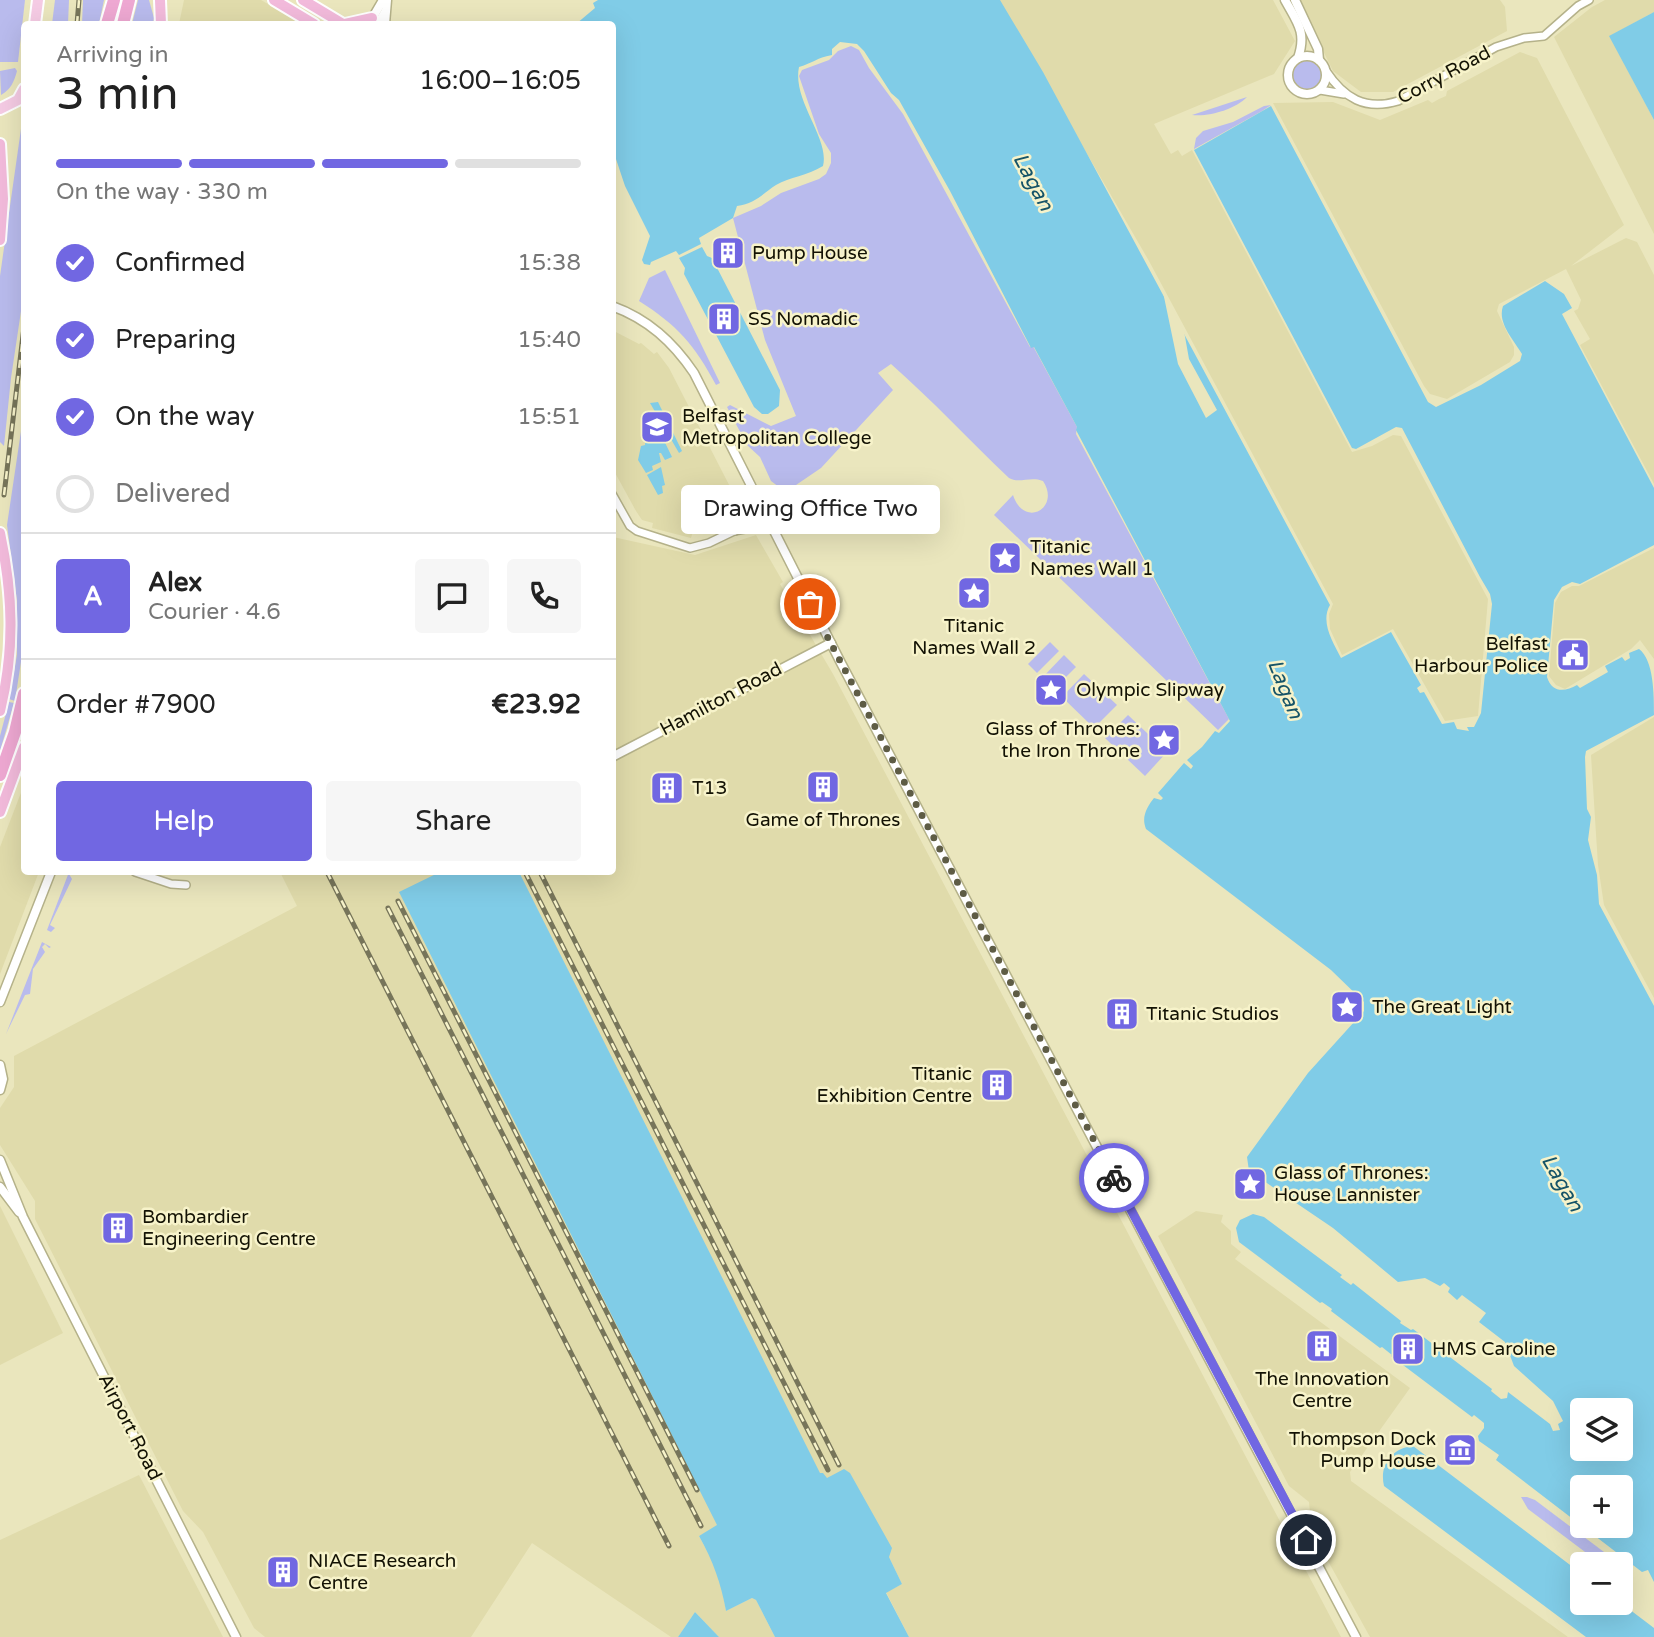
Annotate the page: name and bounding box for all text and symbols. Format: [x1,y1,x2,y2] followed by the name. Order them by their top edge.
[56,41,169,69] text: Arriving in
[1394,41,1494,109] street label: Corry Road
[419,65,581,96] text: 16:00–16:05
[56,67,179,122] text: 3 min
[1007,149,1059,216] water label: Lagan
[56,178,268,206] text: On the way · 330 m
[709,234,747,272] building icon: Pump House
[752,242,868,264] place label: Pump House
[56,244,94,282] icon: check
[115,247,245,278] text: Confirmed
[517,249,581,277] text: 15:38
[705,300,743,338] building icon: SS Nomadic
[748,308,858,330] place label: SS Nomadic
[56,321,94,359] icon: check
[115,324,236,355] text: Preparing
[517,326,581,354] text: 15:40
[56,398,94,436] icon: check
[115,401,255,432] text: On the way
[517,403,581,431] text: 15:51
[682,405,872,449] place label: Belfast Metropolitan College
[638,408,676,446] school or university icon: Belfast Metropolitan College
[115,478,231,509] text: Delivered
[680,485,940,534] callout: Drawing Office Two
[703,495,918,523] text: Drawing Office Two
[1030,536,1154,580] place label: Titanic Names Wall 1
[986,539,1024,577] place icon: Titanic Names Wall 1
[415,559,489,633] button: chat
[507,559,581,633] button: phone
[148,567,202,598] text: Alex
[780,574,840,634] pin
[955,574,993,612] place icon: Titanic Names Wall 2
[83,581,103,612] text: A
[791,585,829,623] icon: bag
[148,598,281,626] text: Courier · 4.6
[912,615,1036,659] place label: Titanic Names Wall 2
[1414,633,1548,677] place label: Belfast Harbour Police
[1554,636,1592,674] public building icon: Belfast Harbour Police
[1262,656,1309,723] water label: Lagan
[656,658,786,740] street label: Hamilton Road
[1032,671,1070,709] place icon: Olympic Slipway
[1076,679,1224,701] place label: Olympic Slipway
[56,689,216,720] text: Order #7900
[491,689,581,720] text: €23.92
[985,718,1140,762] place label: Glass of Thrones: the Iron Throne
[1145,721,1183,759] place icon: Glass of Thrones: the Iron Throne
[804,768,842,806] building icon: Game of Thrones
[648,769,686,807] building icon: T13
[692,777,727,799] place label: T13
[56,781,312,861] button: Help
[326,781,581,861] button: Share
[746,809,900,831] place label: Game of Thrones
[1328,988,1366,1026] place icon: The Great Light
[1103,995,1141,1033] building icon: Titanic Studios
[1372,996,1512,1018] place label: The Great Light
[1146,1003,1279,1025] place label: Titanic Studios
[817,1063,972,1107] place label: Titanic Exhibition Centre
[978,1066,1016,1104] building icon: Titanic Exhibition Centre
[1079,1143,1149,1213] courier
[1536,1150,1589,1217] water label: Lagan
[1095,1159,1133,1197] icon: bike
[1274,1162,1429,1206] place label: Glass of Thrones: House Lannister
[1231,1165,1269,1203] place icon: Glass of Thrones: House Lannister
[142,1206,316,1250] place label: Bombardier Engineering Centre
[99,1209,137,1247] building icon: Bombardier Engineering Centre
[1303,1327,1341,1365] building icon: The Innovation Centre
[1389,1330,1427,1368] building icon: HMS Caroline
[1432,1338,1556,1360] place label: HMS Caroline
[1255,1368,1389,1412] place label: The Innovation Centre
[94,1370,166,1484] street label: Airport Road
[1570,1398,1633,1615] map controls
[1570,1398,1633,1461] button: layers
[1289,1428,1436,1472] place label: Thompson Dock Pump House
[1441,1431,1479,1469] museum icon: Thompson Dock Pump House
[1570,1475,1633,1538] button: +
[1276,1510,1336,1570] pin
[1287,1521,1325,1559] icon: home
[308,1550,456,1594] place label: NIACE Research Centre
[1570,1552,1633,1615] button: −
[264,1553,302,1591] building icon: NIACE Research Centre

